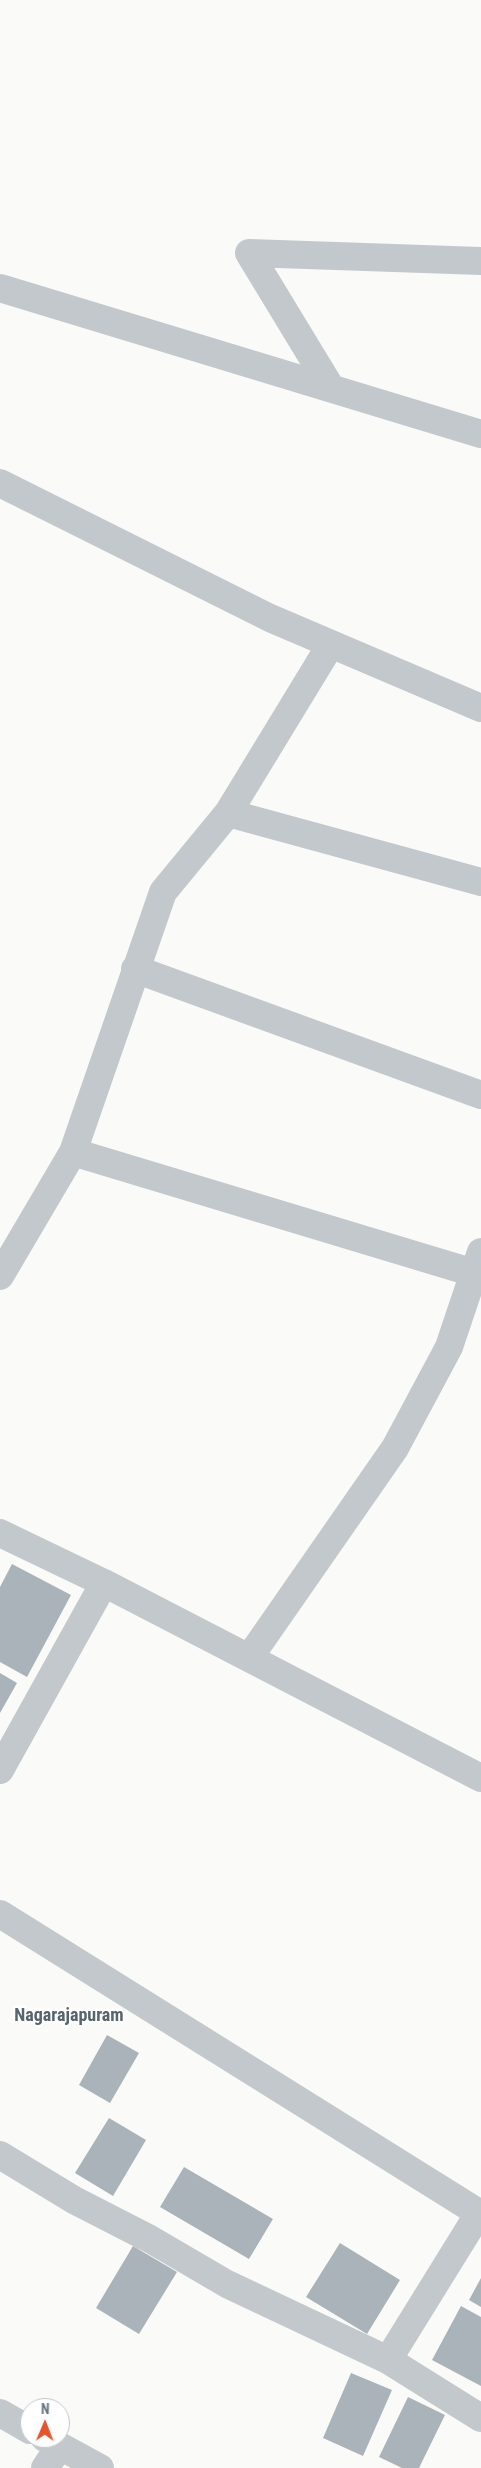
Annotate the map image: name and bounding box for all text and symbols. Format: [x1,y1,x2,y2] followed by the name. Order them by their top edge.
[14,2005,124,2027] district label: Nagarajapuram
[20,2398,70,2448] north arrow
[41,2401,50,2417] text: N

